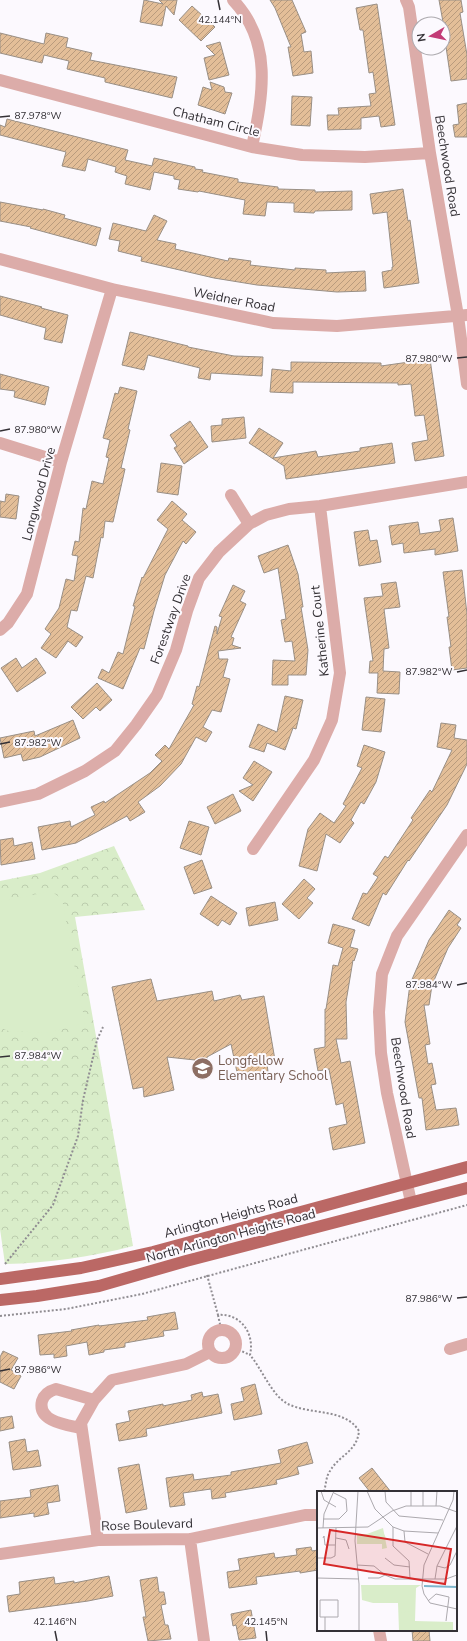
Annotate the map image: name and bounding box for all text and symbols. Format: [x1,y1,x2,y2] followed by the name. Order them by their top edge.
[198,13,242,27] text: 42.144°N
[411,16,451,56] north arrow
[414,32,430,43] text: N
[170,102,262,142] street label: Chatham Circle
[14,109,62,123] text: 87.978°W
[430,114,464,218] street label: Beechwood Road
[191,283,277,317] street label: Weidner Road
[405,352,453,366] text: 87.980°W
[14,423,62,437] text: 87.980°W
[18,445,60,543] street label: Longwood Drive
[146,571,196,667] street label: Forestway Drive
[306,584,334,677] street label: Katherine Court
[405,665,453,679] text: 87.982°W
[14,736,62,750] text: 87.982°W
[405,978,453,992] text: 87.984°W
[386,1036,420,1140] street label: Beechwood Road
[14,1049,62,1063] text: 87.984°W
[218,1052,328,1085] place label: Longfellow Elementary School
[190,1055,216,1081] school or university icon: Longfellow Elementary School
[162,1189,300,1243] street label: Arlington Heights Road
[144,1205,318,1267] street label: North Arlington Heights Road
[405,1292,453,1306] text: 87.986°W
[14,1363,62,1377] text: 87.986°W
[317,1491,457,1631] inset map
[101,1514,193,1536] street label: Rose Boulevard
[33,1615,77,1629] text: 42.146°N
[244,1615,288,1629] text: 42.145°N

